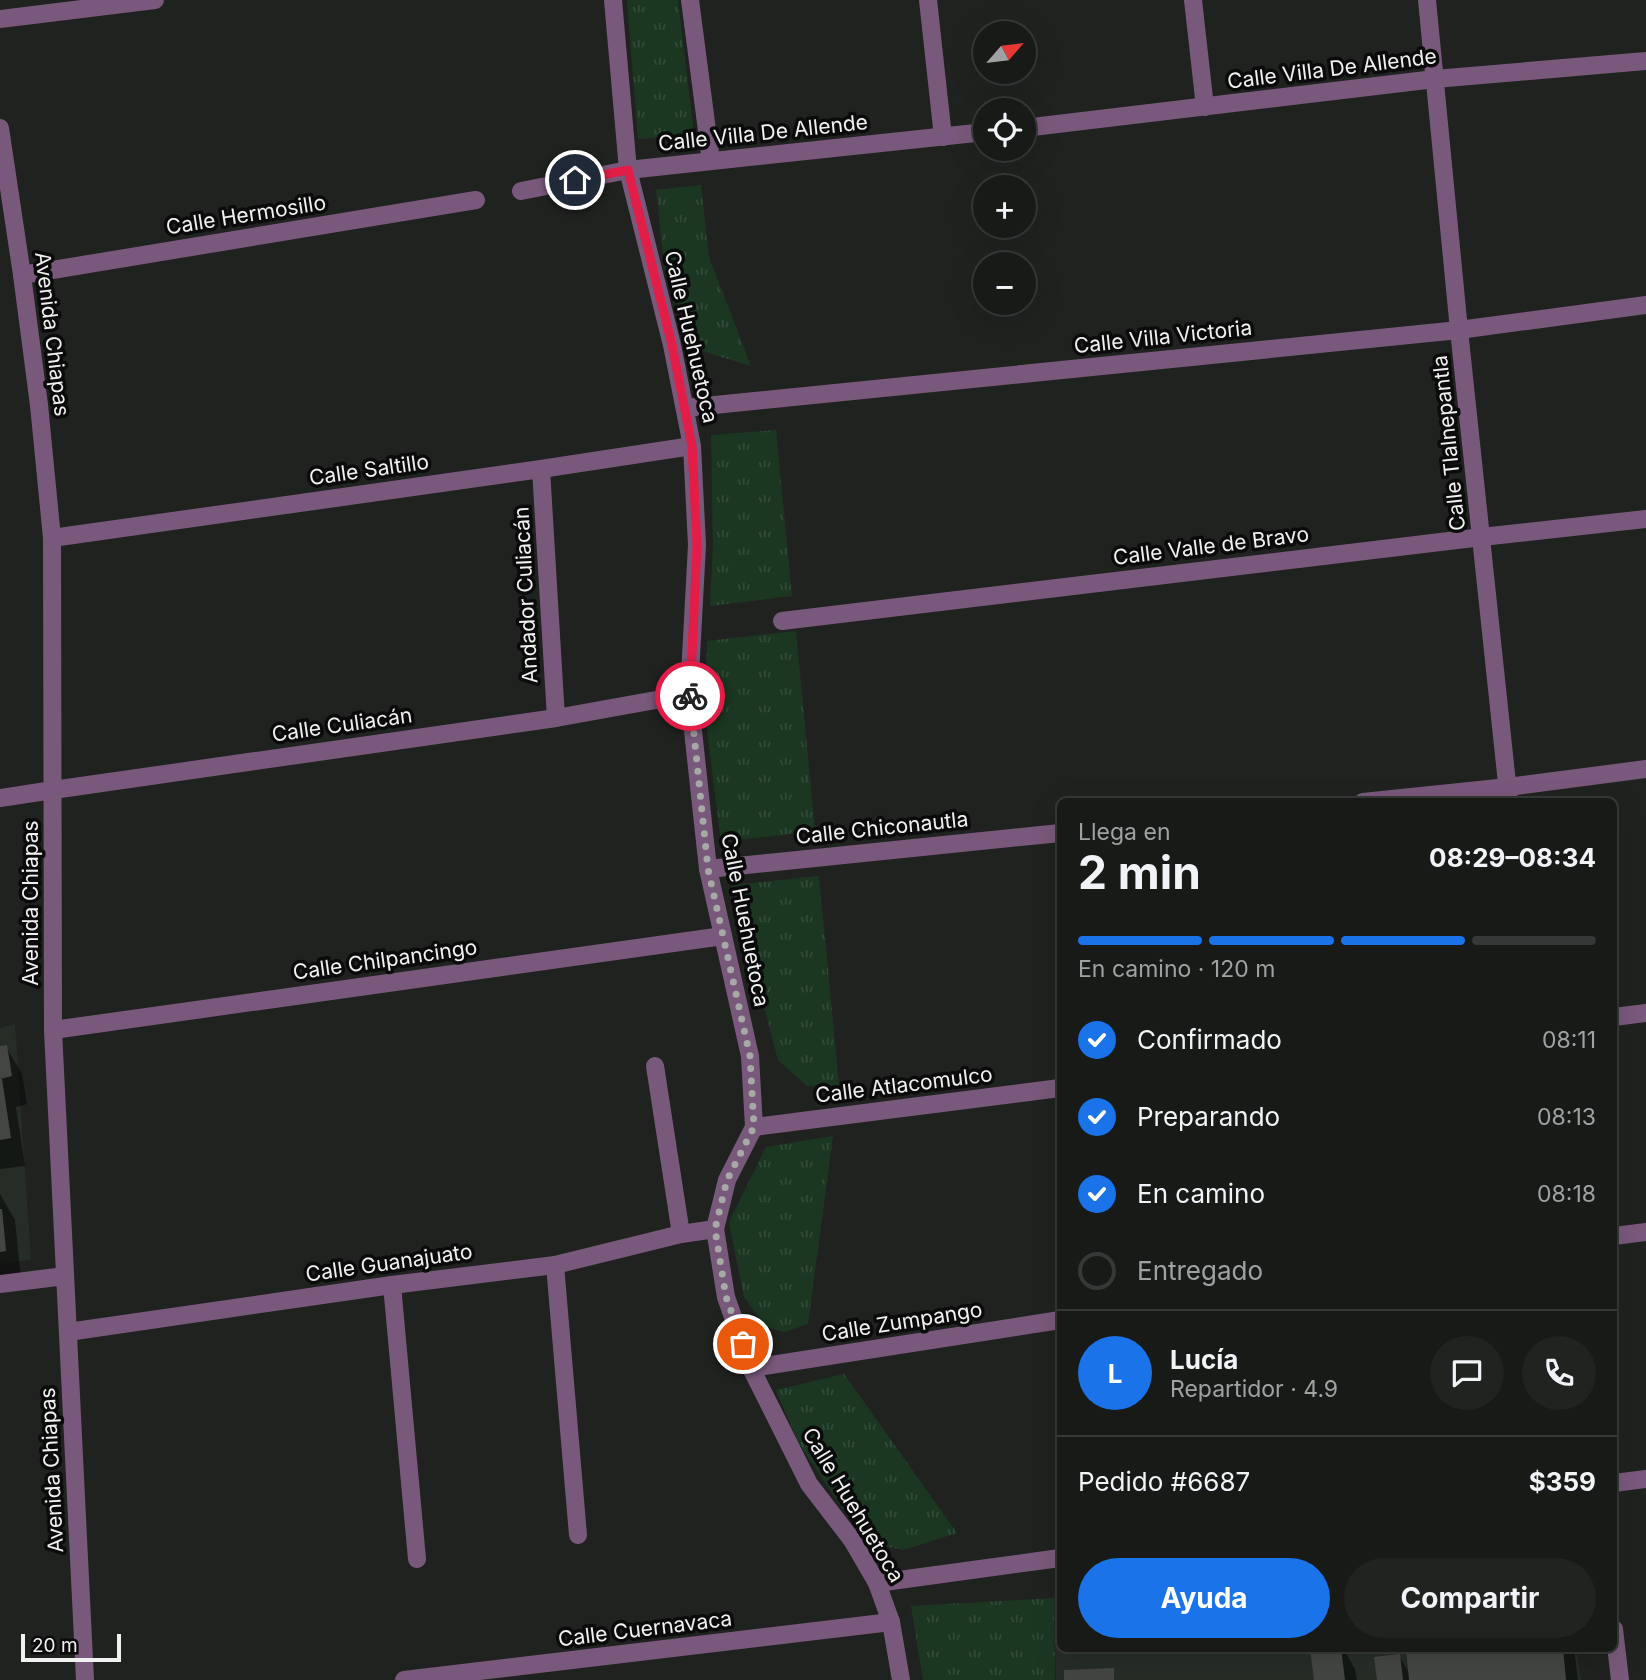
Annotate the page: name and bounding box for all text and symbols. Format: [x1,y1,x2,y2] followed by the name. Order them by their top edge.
[973,21,1036,84] north arrow
[973,21,1036,315] map controls
[1226,43,1438,94] street label: Calle Villa De Allende
[973,98,1036,161] button: locate
[657,109,869,156] street label: Calle Villa De Allende
[545,150,605,210] pin
[556,161,594,199] icon: home
[973,175,1036,238] button: +
[164,190,328,239] street label: Calle Hermosillo
[660,248,723,425] street label: Calle Huehuetoca
[30,250,75,418] street label: Avenida Chiapas
[973,252,1036,315] button: −
[1073,315,1253,358] street label: Calle Villa Victoria
[1427,354,1470,532] street label: Calle Tlalnepantla
[307,449,431,490] street label: Calle Saltillo
[508,506,543,684] street label: Andador Culiacán
[1112,521,1310,570] street label: Calle Valle de Bravo
[655,661,725,731] courier
[671,677,709,715] icon: bike
[270,702,414,747] street label: Calle Culiacán
[794,806,969,849] street label: Calle Chiconautla
[1078,818,1170,846] text: Llega en
[18,820,43,986] street label: Avenida Chiapas
[716,831,775,1009] street label: Calle Huehuetoca
[1429,842,1596,873] text: 08:29–08:34
[1078,844,1201,900] text: 2 min
[291,934,479,985] street label: Calle Chilpancingo
[1078,955,1275,983] text: En camino · 120 m
[1078,1021,1116,1059] icon: check
[1137,1024,1282,1055] text: Confirmado
[1542,1026,1596,1054] text: 08:11
[814,1061,994,1108] street label: Calle Atlacomulco
[1078,1098,1116,1136] icon: check
[1137,1101,1280,1132] text: Preparando
[1537,1103,1596,1131] text: 08:13
[1078,1175,1116,1213] icon: check
[1137,1178,1265,1209] text: En camino
[1537,1180,1596,1208] text: 08:18
[304,1238,474,1287] street label: Calle Guanajuato
[1137,1255,1263,1286] text: Entregado
[820,1296,984,1347] street label: Calle Zumpango
[713,1314,773,1374] pin
[724,1325,762,1363] icon: bag
[1430,1336,1504,1410] button: chat
[1522,1336,1596,1410] button: phone
[1170,1344,1238,1375] text: Lucía
[1108,1358,1122,1389] text: L
[1170,1375,1338,1403] text: Repartidor · 4.9
[35,1387,68,1553] street label: Avenida Chiapas
[797,1423,909,1587] street label: Calle Huehuetoca
[1078,1466,1250,1497] text: Pedido #6687
[1529,1466,1596,1497] text: $359
[1078,1558,1330,1638] button: Ayuda
[1344,1558,1596,1638] button: Compartir
[557,1605,733,1652] street label: Calle Cuernavaca
[21,1631,121,1663] scale bar
[32,1634,78,1657] text: 20 m

